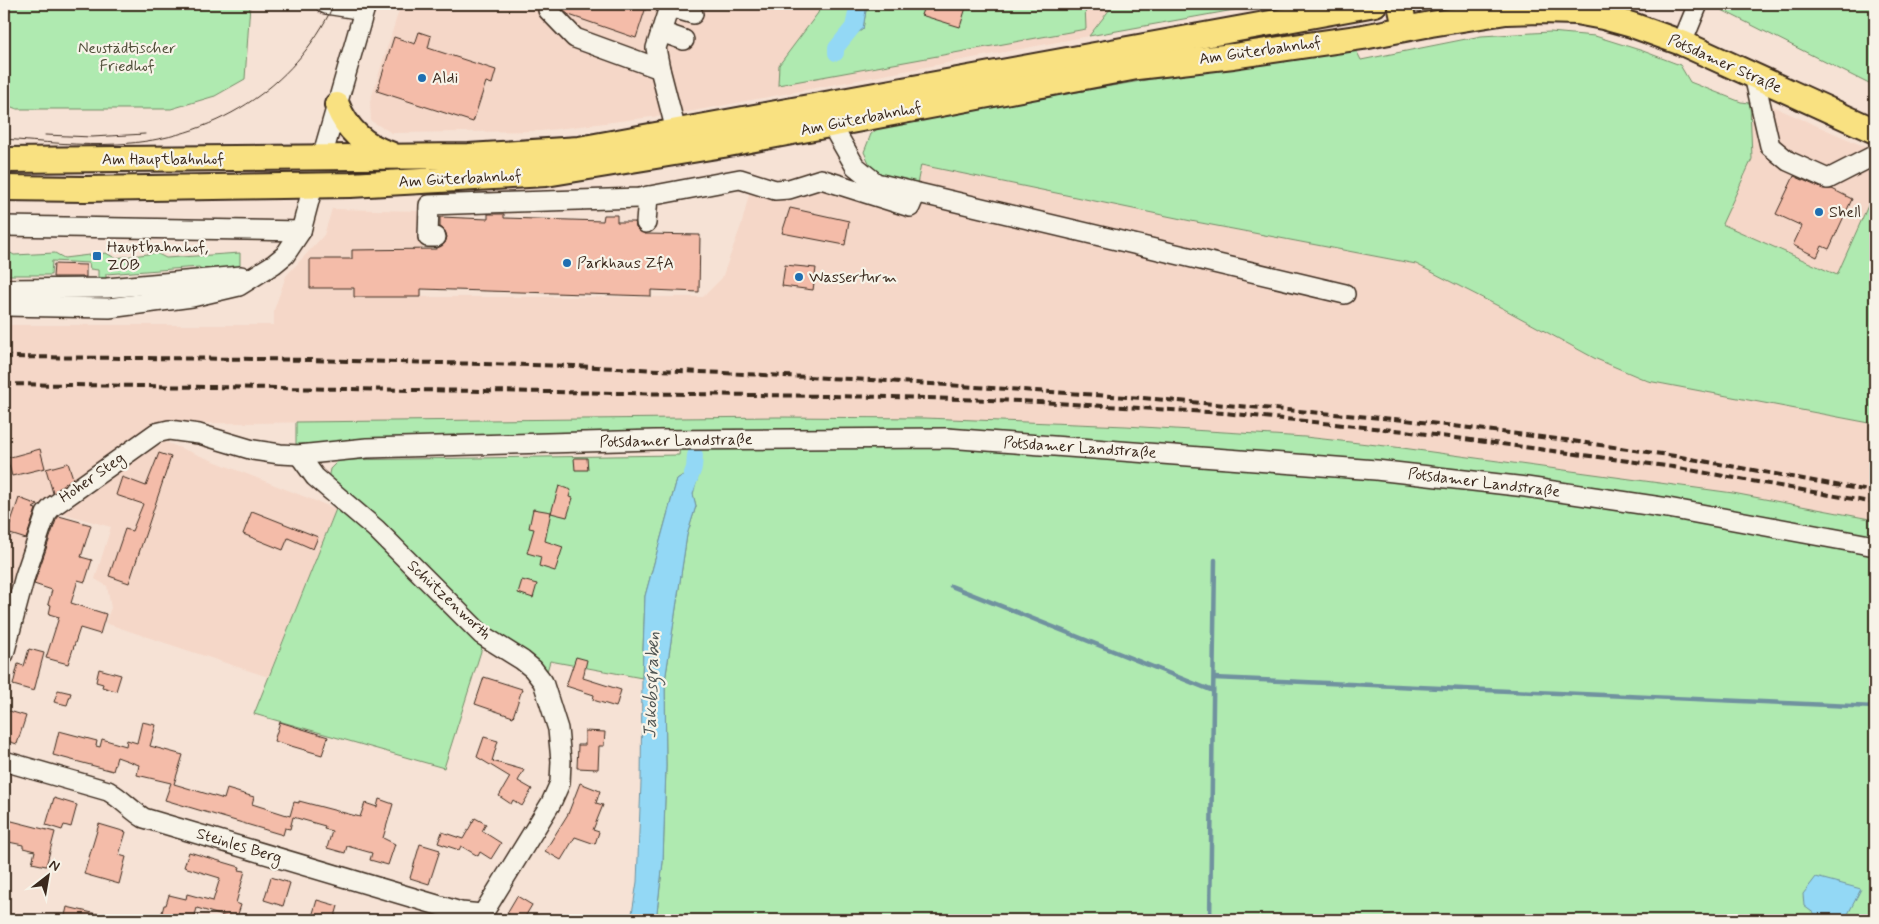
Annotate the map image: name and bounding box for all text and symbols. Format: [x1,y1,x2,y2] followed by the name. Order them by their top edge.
[1665,30,1785,98] street label: Potsdamer Straße
[1198,32,1323,70] street label: Am Güterbahnhof
[78,38,176,77] park label: Neustädtischer Friedhof
[432,68,458,89] place label: Aldi
[416,72,428,84] marker: Aldi
[799,97,924,141] street label: Am Güterbahnhof
[102,149,224,170] street label: Am Hauptbahnhof
[398,165,522,193] street label: Am Güterbahnhof
[1829,202,1861,223] place label: Shell
[1813,206,1825,218] marker: Shell
[107,237,209,276] place label: Hauptbahnhof, ZOB
[91,250,103,262] marker: Hauptbahnhof, ZOB
[577,253,674,274] place label: Parkhaus ZfA
[561,257,573,269] marker: Parkhaus ZfA
[809,267,897,288] place label: Wasserturm
[793,271,805,283] marker: Wasserturm
[599,429,753,453] street label: Potsdamer Landstraße
[1003,432,1157,464] street label: Potsdamer Landstraße
[55,448,129,509] street label: Hoher Steg
[1407,463,1561,503] street label: Potsdamer Landstraße
[402,556,496,644] street label: Schützenworth
[638,631,668,739] water label: Jakobsgraben
[193,823,284,870] street label: Steinles Berg
[22,852,72,902] north arrow
[46,856,63,876] text: N

